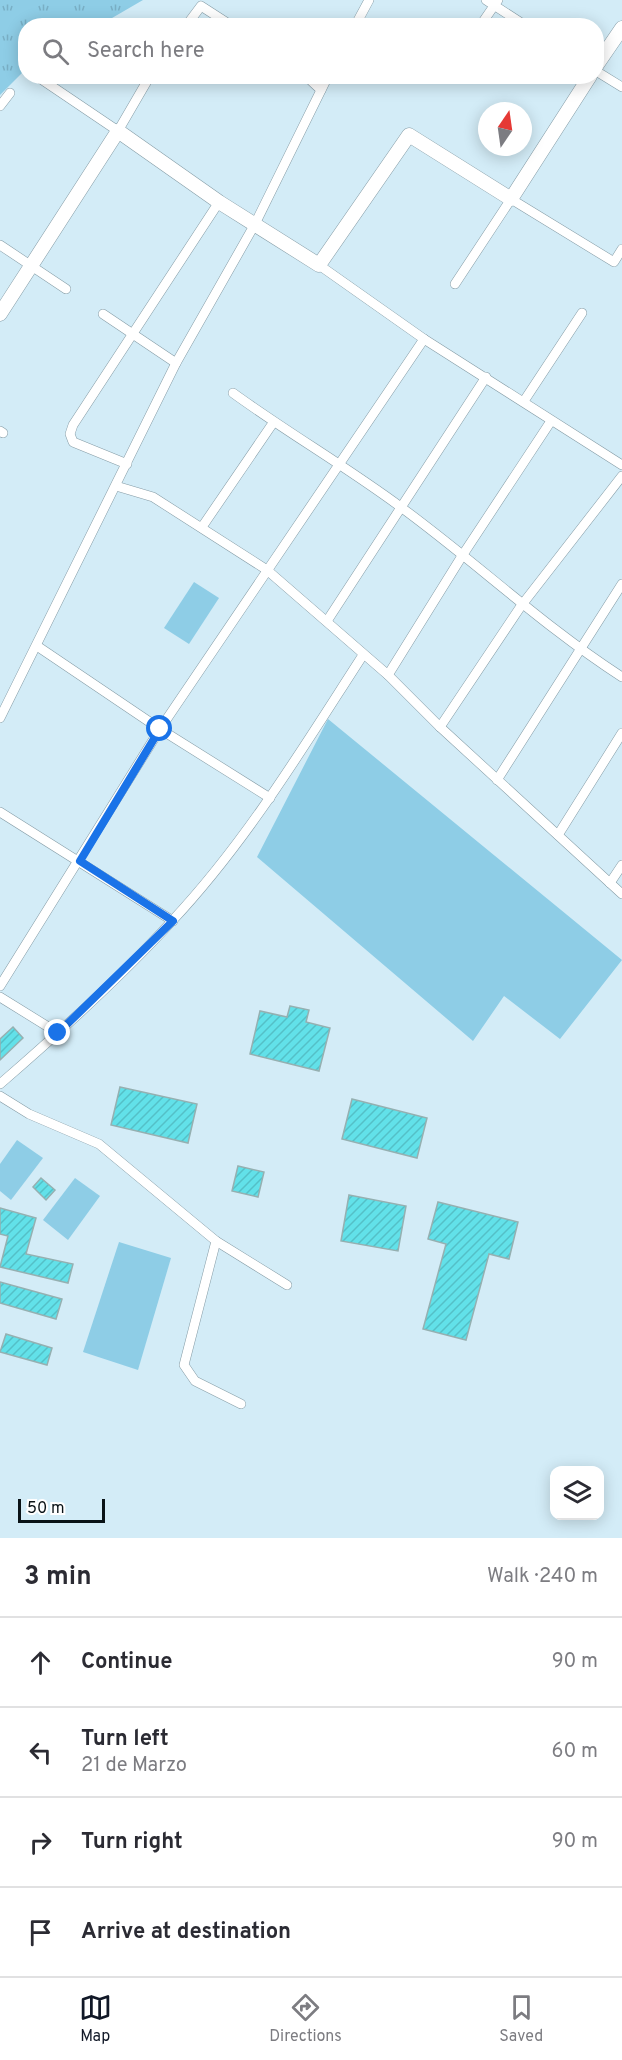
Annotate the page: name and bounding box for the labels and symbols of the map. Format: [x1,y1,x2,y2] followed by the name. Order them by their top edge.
[478,102,532,156] north arrow
[146,715,172,741] route start
[44,1019,70,1045] route end
[18,1496,105,1524] scale bar

